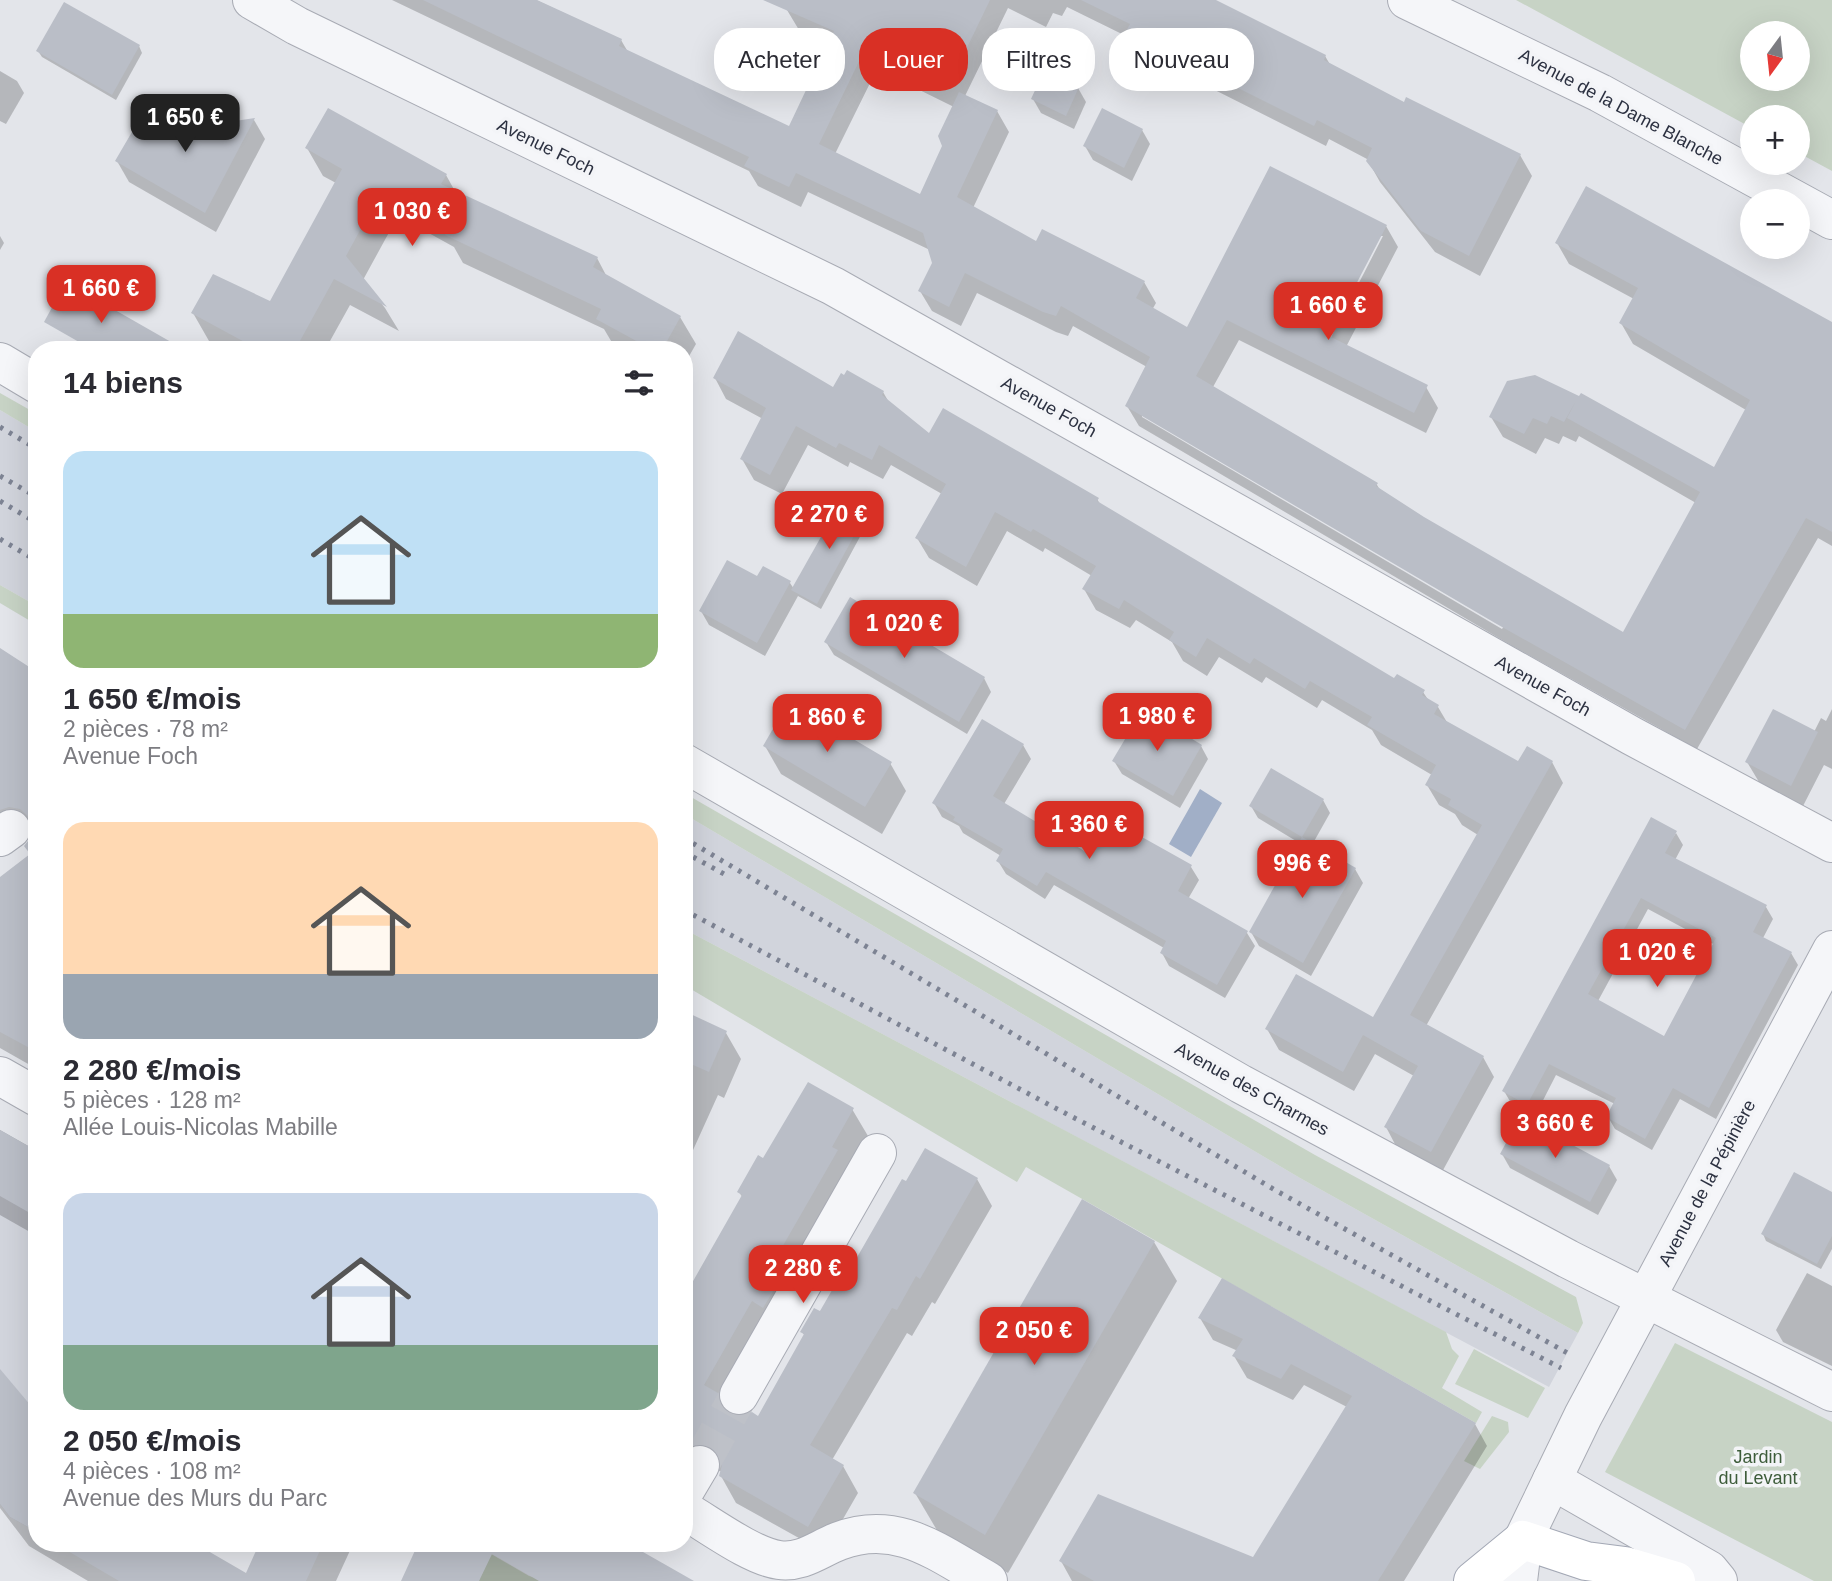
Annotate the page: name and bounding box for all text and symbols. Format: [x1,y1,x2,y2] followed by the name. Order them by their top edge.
[1740,21,1810,91] north arrow
[1740,21,1810,259] map controls
[714,28,845,91] chip: Acheter
[859,28,968,91] chip: Louer
[982,28,1095,91] chip: Filtres
[1109,28,1254,91] chip: Nouveau
[1516,45,1726,169] street label: Avenue de la Dame Blanche
[120,94,250,154] pin: 1 650 €
[147,104,223,130] text: 1 650 €
[1740,105,1810,175] button: +
[494,115,598,179] street label: Avenue Foch
[347,188,477,248] pin: 1 030 €
[1740,189,1810,259] button: −
[374,198,450,224] text: 1 030 €
[36,266,166,325] pin: 1 660 €
[63,275,139,301] text: 1 660 €
[1263,282,1393,342] pin: 1 660 €
[1290,292,1366,318] text: 1 660 €
[620,364,658,402] icon: filters
[63,366,183,399] text: 14 biens
[998,373,1100,441] street label: Avenue Foch
[764,491,894,551] pin: 2 270 €
[298,497,424,623] icon: home
[791,501,867,527] text: 2 270 €
[839,600,969,660] pin: 1 020 €
[866,610,942,636] text: 1 020 €
[1492,652,1594,720] street label: Avenue Foch
[63,682,241,715] text: 1 650 €/mois
[762,694,892,754] pin: 1 860 €
[1092,694,1222,753] pin: 1 980 €
[1119,703,1195,729] text: 1 980 €
[789,704,865,730] text: 1 860 €
[63,716,228,742] text: 2 pièces · 78 m²
[63,743,198,769] text: Avenue Foch
[1024,802,1154,861] pin: 1 360 €
[1051,811,1127,837] text: 1 360 €
[1253,841,1351,900] pin: 996 €
[1273,850,1331,876] text: 996 €
[298,868,424,994] icon: home
[1592,930,1722,989] pin: 1 020 €
[1619,939,1695,965] text: 1 020 €
[1172,1038,1332,1140] street label: Avenue des Charmes
[63,1053,241,1086] text: 2 280 €/mois
[63,1087,241,1113] text: 5 pièces · 128 m²
[1655,1096,1759,1270] street label: Avenue de la Pépinière
[1490,1100,1620,1160] pin: 3 660 €
[1517,1110,1593,1136] text: 3 660 €
[63,1114,338,1140] text: Allée Louis-Nicolas Mabille
[298,1239,424,1365] icon: home
[738,1246,868,1305] pin: 2 280 €
[765,1255,841,1281] text: 2 280 €
[969,1308,1099,1367] pin: 2 050 €
[996,1317,1072,1343] text: 2 050 €
[63,1424,241,1457] text: 2 050 €/mois
[1718,1447,1798,1488] park label: Jardin du Levant
[63,1458,241,1484] text: 4 pièces · 108 m²
[63,1485,327,1511] text: Avenue des Murs du Parc

